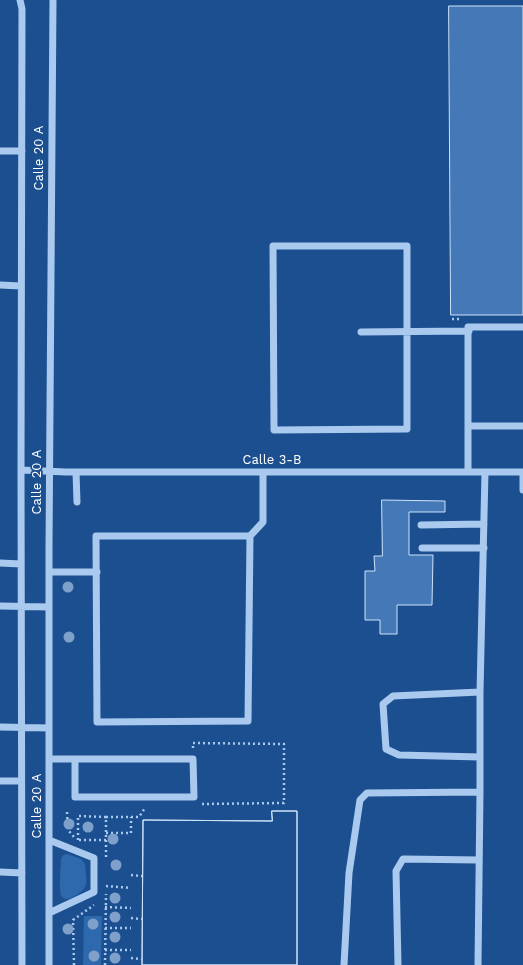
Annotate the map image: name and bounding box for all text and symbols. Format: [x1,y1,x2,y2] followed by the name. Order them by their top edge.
[31,126,47,190] street label: Calle 20 A
[29,450,45,514] street label: Calle 20 A
[243,452,301,468] street label: Calle 3-B
[29,774,45,838] street label: Calle 20 A

